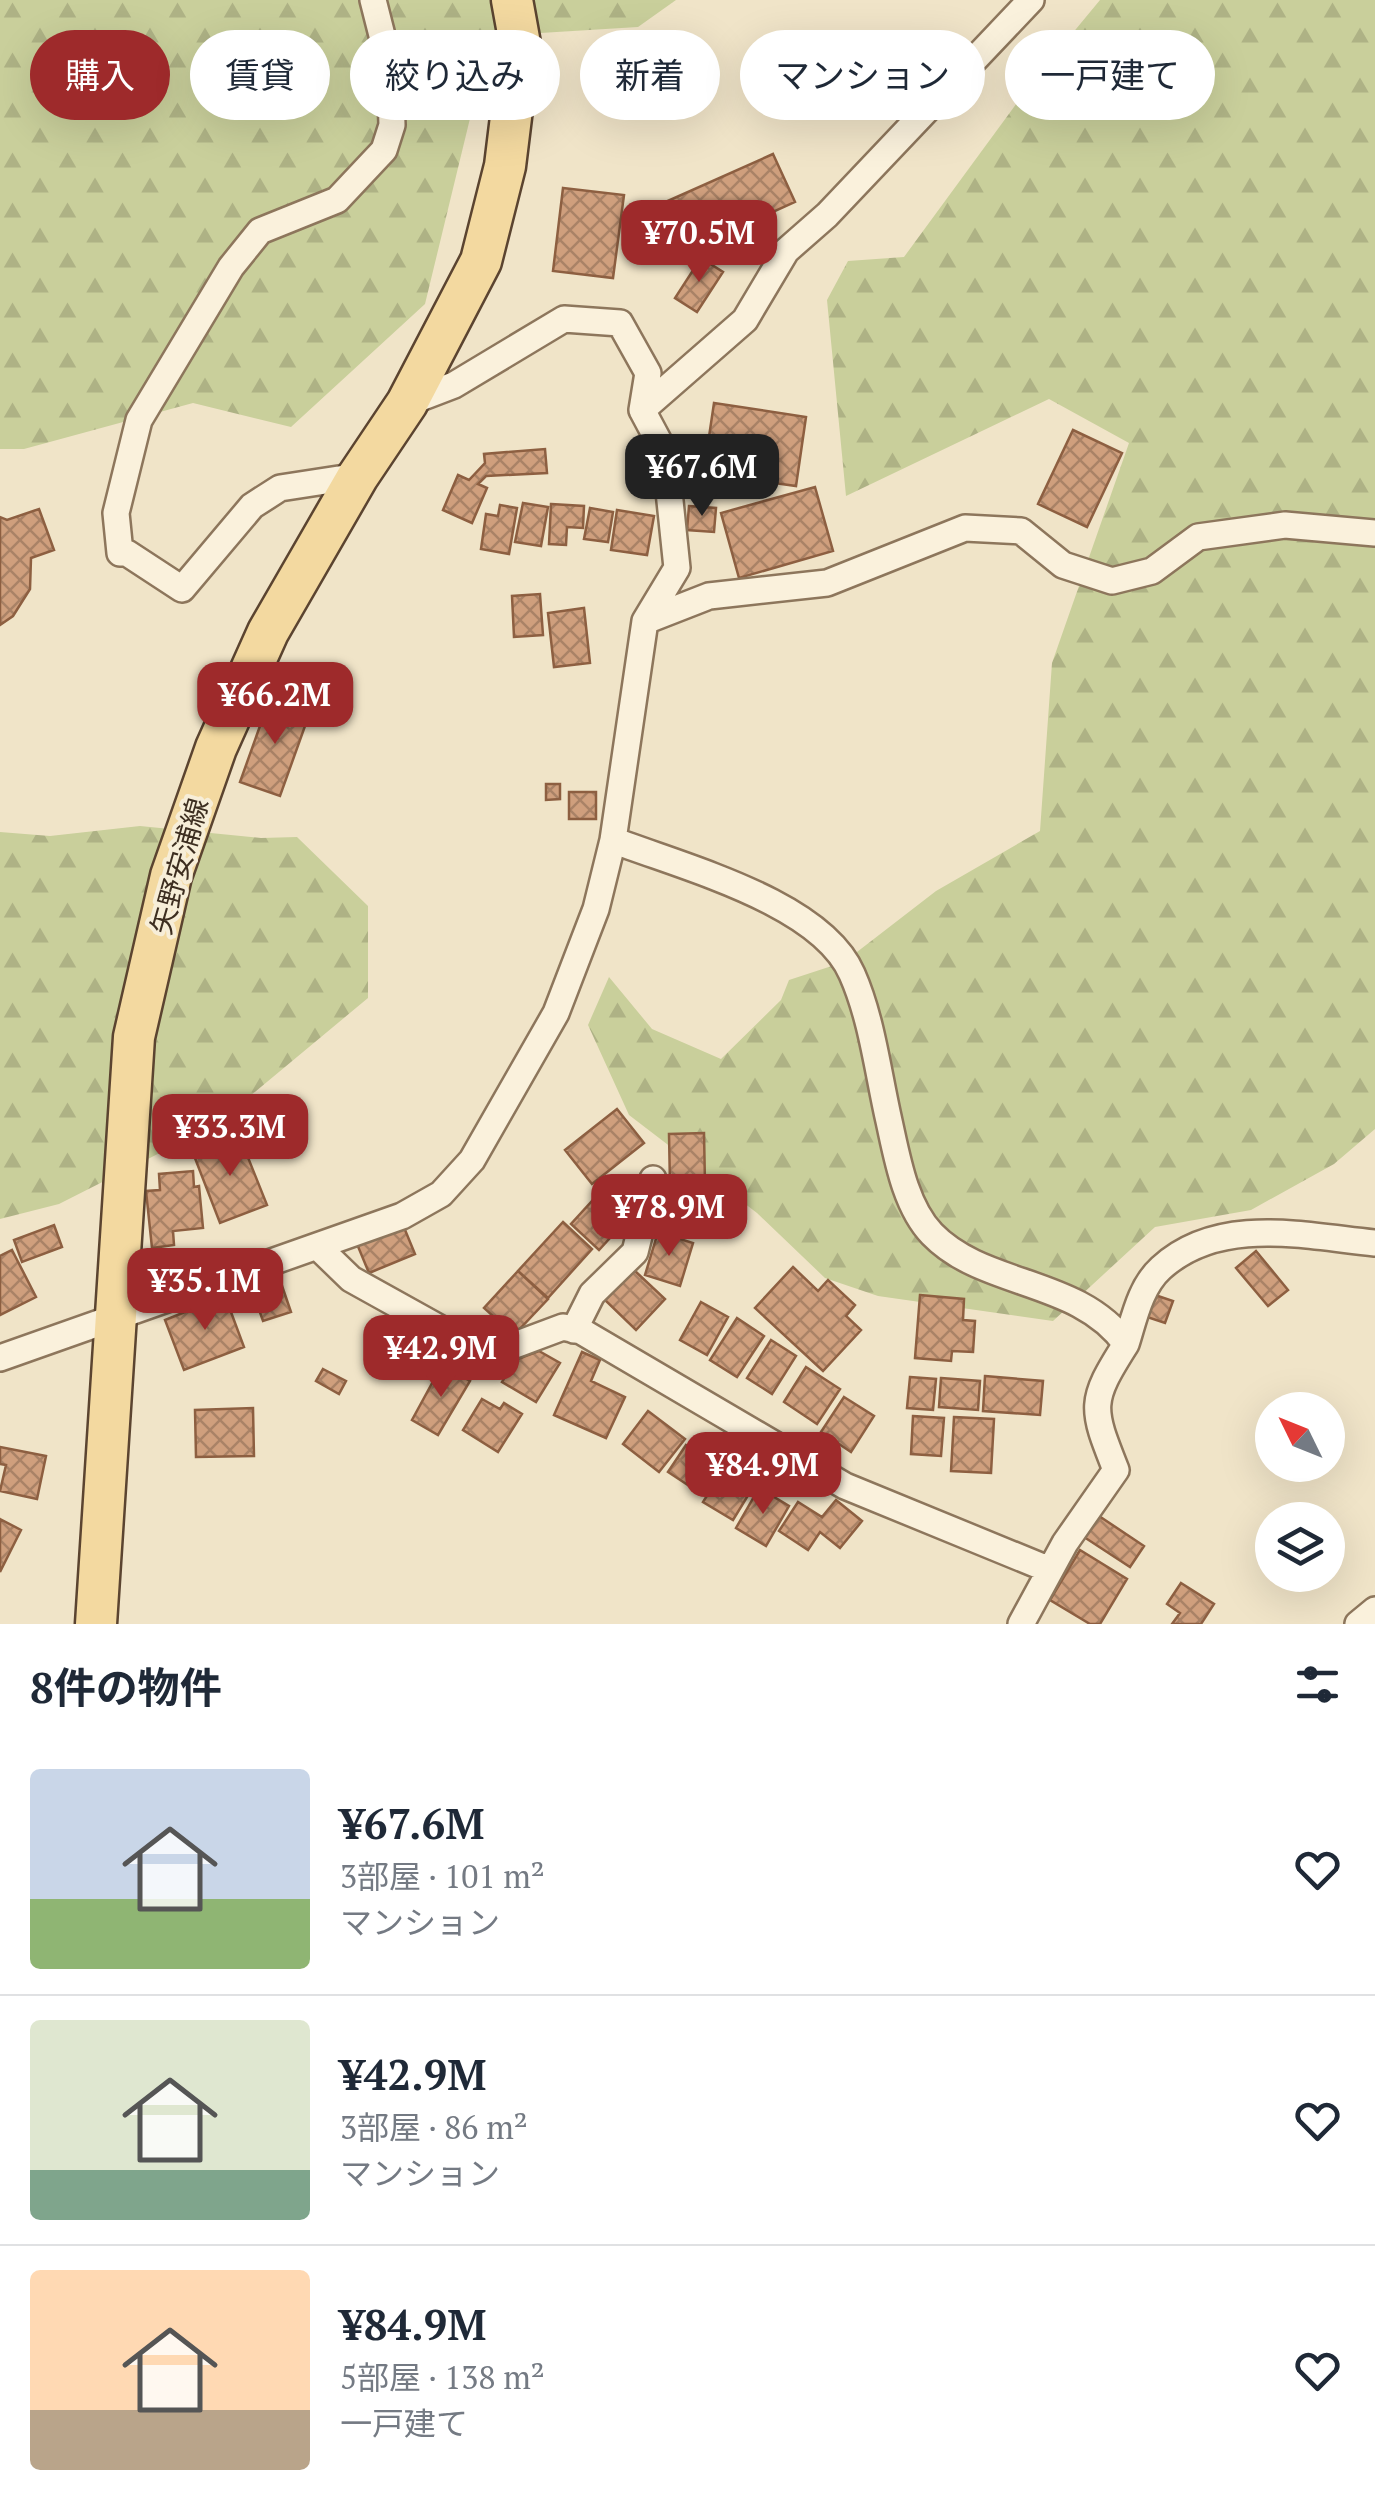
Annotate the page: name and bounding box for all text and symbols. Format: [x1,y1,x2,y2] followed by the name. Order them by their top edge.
[30,30,170,120] chip: 購入
[190,30,330,120] chip: 賃貸
[350,30,560,120] chip: 絞り込み
[580,30,720,120] chip: 新着
[740,30,985,120] chip: マンション
[1005,30,1215,120] chip: 一戸建て
[618,200,780,285] pin: ¥70.5M
[643,211,755,253] text: ¥70.5M
[621,434,783,519] pin: ¥67.6M
[647,445,757,487] text: ¥67.6M
[194,662,356,747] pin: ¥66.2M
[219,673,331,715] text: ¥66.2M
[142,794,216,938] street label: 矢野安浦線
[149,1094,311,1179] pin: ¥33.3M
[174,1105,286,1147] text: ¥33.3M
[588,1174,750,1259] pin: ¥78.9M
[613,1185,725,1227] text: ¥78.9M
[124,1248,286,1333] pin: ¥35.1M
[149,1259,261,1301] text: ¥35.1M
[360,1315,522,1400] pin: ¥42.9M
[385,1326,497,1368] text: ¥42.9M
[1255,1392,1345,1482] north arrow
[1255,1392,1345,1592] map controls
[682,1432,844,1517] pin: ¥84.9M
[707,1443,819,1485] text: ¥84.9M
[1255,1502,1345,1592] button: layers
[1290,1657,1345,1712] icon: filters
[30,1659,222,1715] text: 8件の物件
[340,1795,484,1851] text: ¥67.6M
[110,1809,230,1929] icon: home
[1290,1842,1345,1897] icon: heart
[340,1855,545,1897] text: 3部屋 · 101 m²
[340,1901,500,1943] text: マンション
[340,2046,486,2102] text: ¥42.9M
[110,2060,230,2180] icon: home
[1290,2093,1345,2148] icon: heart
[340,2106,528,2148] text: 3部屋 · 86 m²
[340,2152,500,2194] text: マンション
[340,2296,486,2352] text: ¥84.9M
[110,2310,230,2430] icon: home
[1290,2343,1345,2398] icon: heart
[340,2356,545,2398] text: 5部屋 · 138 m²
[340,2402,468,2444] text: 一戸建て

